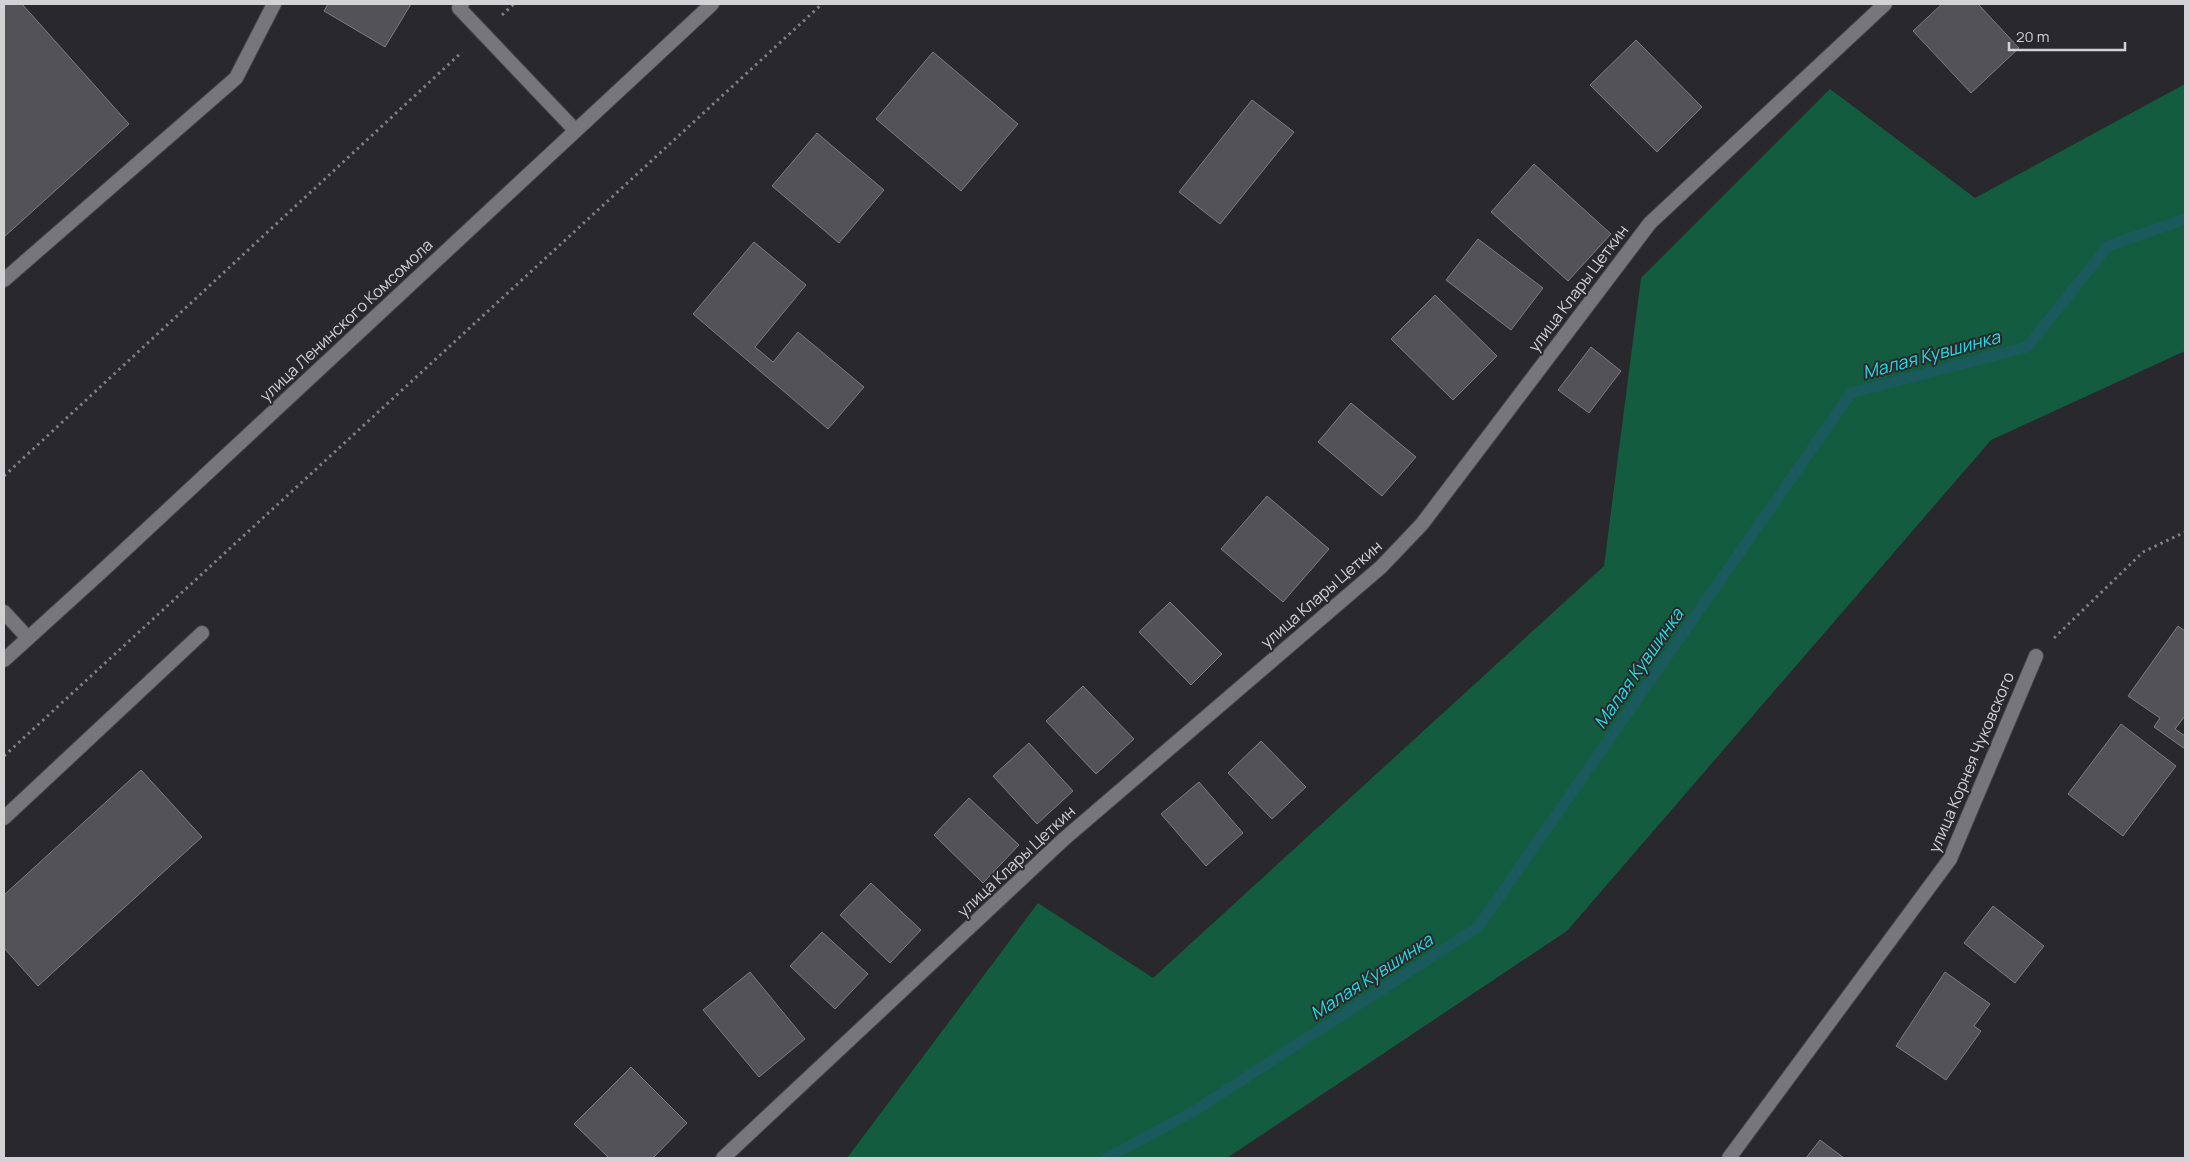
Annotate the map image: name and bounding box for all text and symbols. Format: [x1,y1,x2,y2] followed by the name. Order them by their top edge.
[2009,20,2125,52] scale bar
[2016,26,2049,47] text: 20 m
[1523,220,1633,356] street label: улица Клары Цеткин
[255,234,437,406] street label: улица Ленинского Комсомола
[1860,324,2003,384] water label: Малая Кувшинка
[1256,535,1386,653] street label: улица Клары Цеткин
[1588,602,1689,733] water label: Малая Кувшинка
[1923,668,2019,856] street label: улица Корнея Чуковского
[952,800,1080,922] street label: улица Клары Цеткин
[1305,927,1438,1025] water label: Малая Кувшинка

